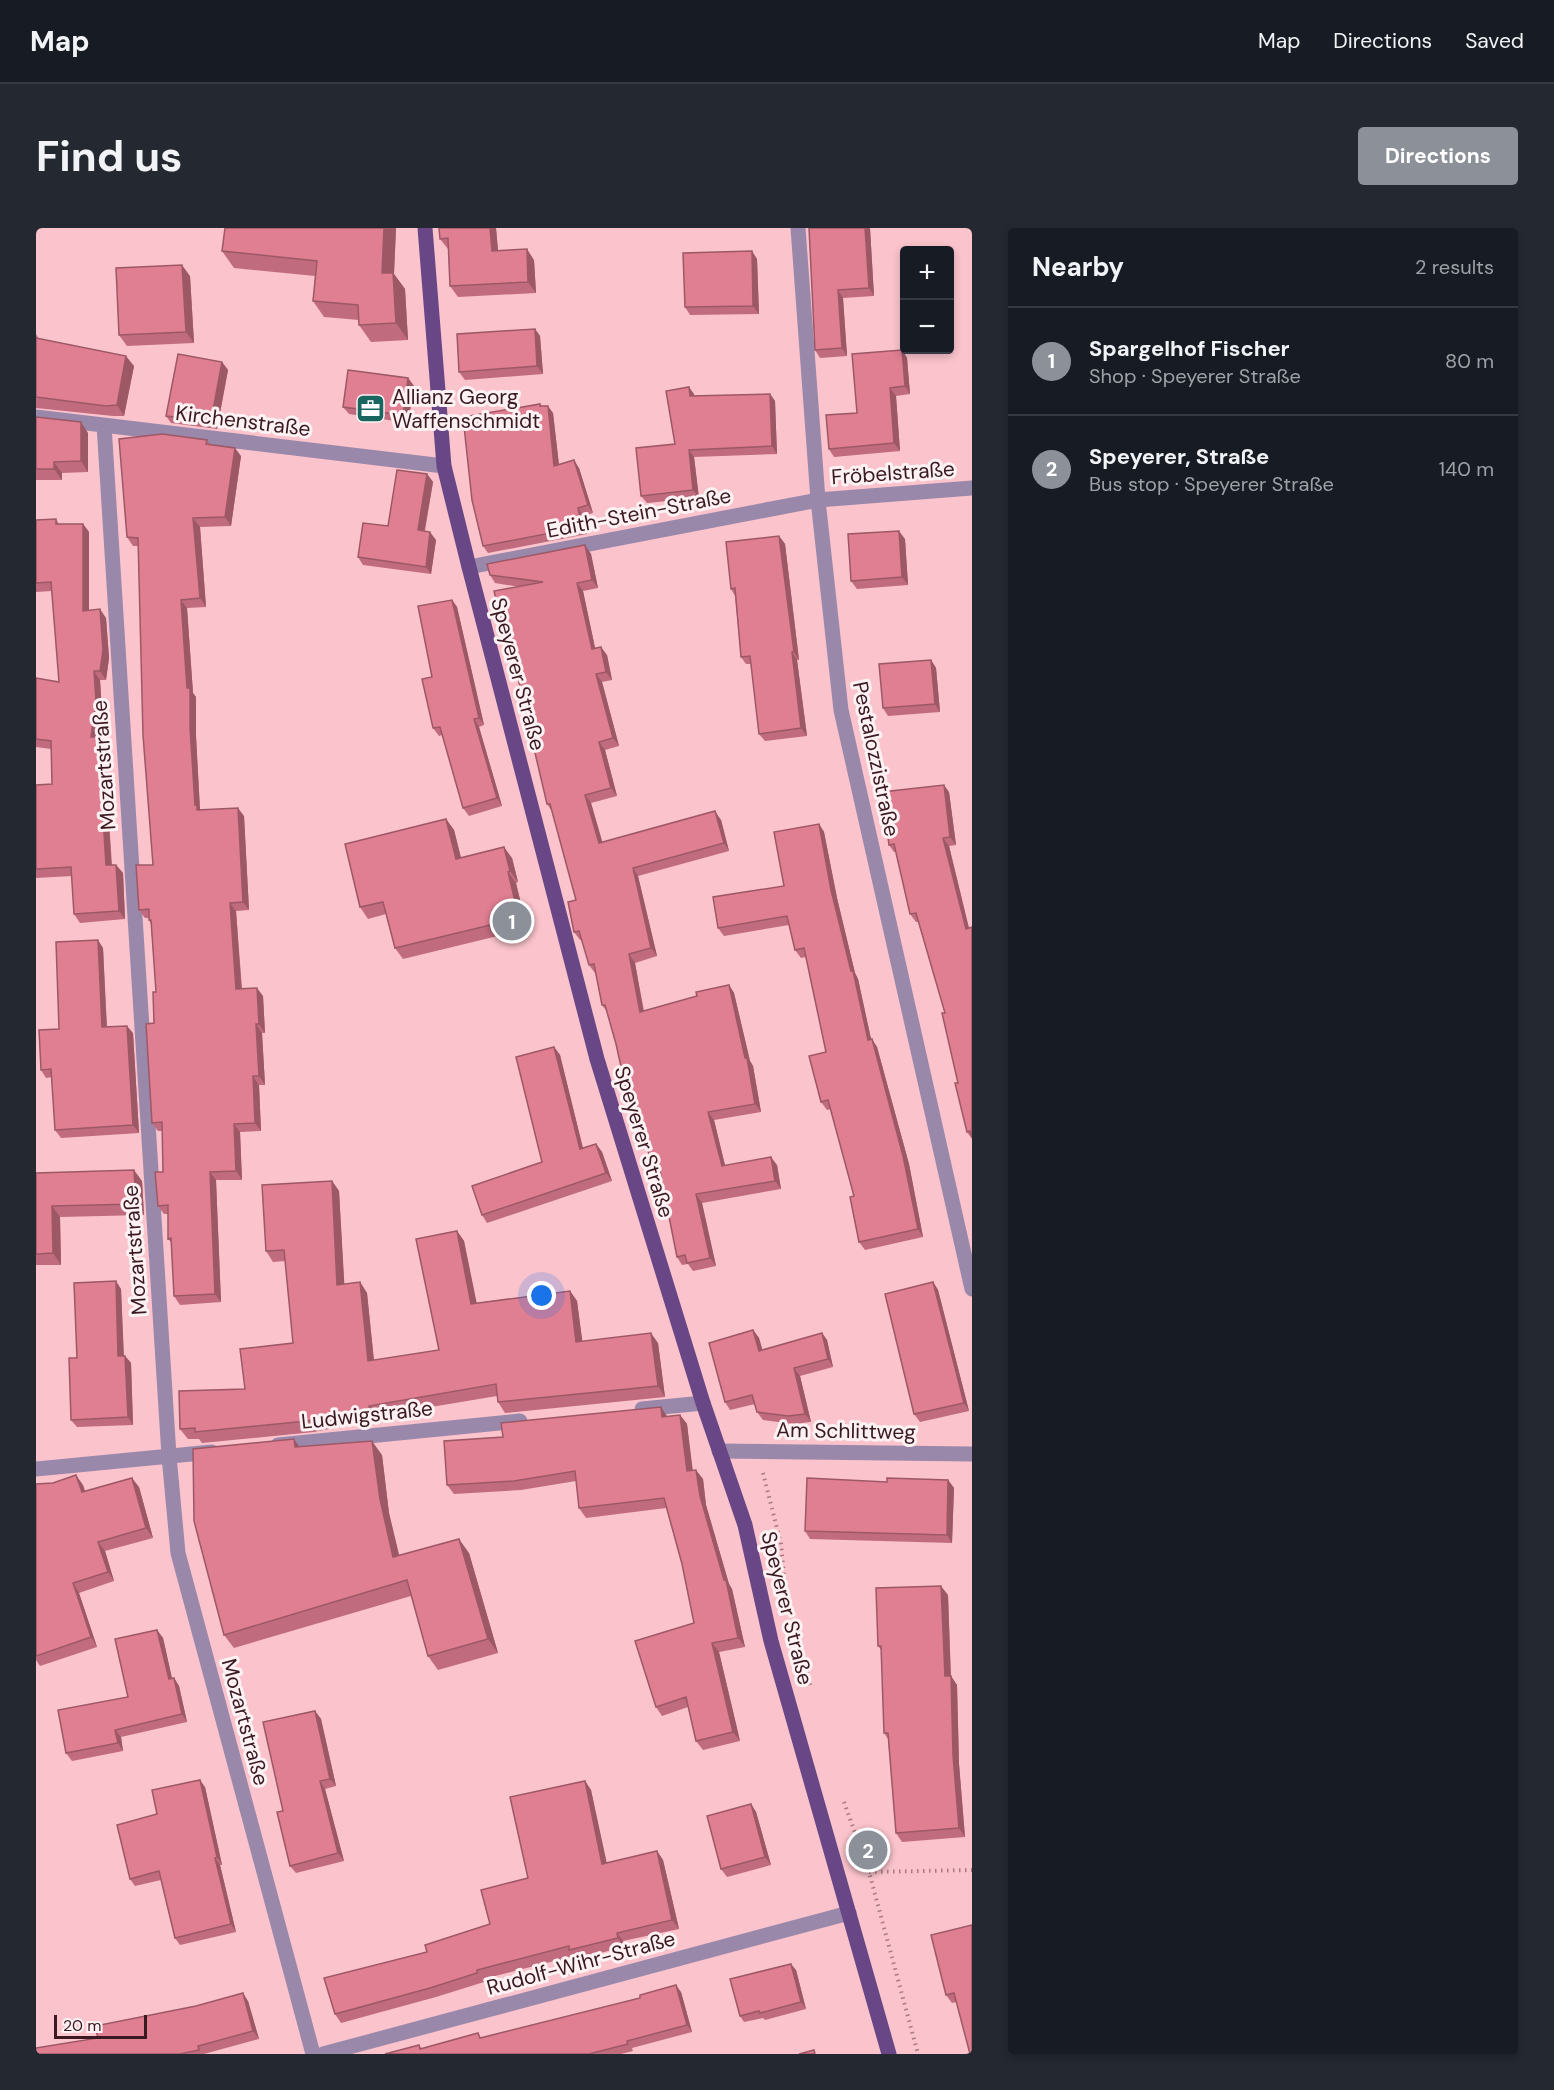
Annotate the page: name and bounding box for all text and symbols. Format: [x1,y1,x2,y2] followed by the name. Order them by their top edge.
[30,23,90,60] text: Map
[1258,27,1300,55] text: Map
[1333,27,1432,55] text: Directions
[1465,27,1524,55] text: Saved
[1358,127,1518,185] button: Directions
[36,129,182,184] text: Find us
[900,246,954,354] map controls
[900,246,954,300] button: +
[1032,250,1124,284] text: Nearby
[1415,254,1494,280] text: 2 results
[900,300,954,354] button: −
[1089,334,1290,363] text: Spargelhof Fischer
[1048,348,1055,374] text: 1
[1445,348,1494,374] text: 80 m
[1089,363,1301,389] text: Shop · Speyerer Straße
[392,383,540,435] place label: Allianz Georg Waffenschmidt
[355,393,387,425] office icon: Allianz Georg Waffenschmidt
[174,399,312,443] street label: Kirchenstraße
[1089,442,1269,471] text: Speyerer, Straße
[830,455,956,491] street label: Fröbelstraße
[1046,456,1057,482] text: 2
[1439,456,1494,482] text: 140 m
[1089,471,1334,497] text: Bus stop · Speyerer Straße
[544,481,734,545] street label: Edith-Stein-Straße
[484,594,552,754] street label: Speyerer Straße
[846,679,906,839] street label: Pestalozzistraße
[85,699,123,831] street label: Mozartstraße
[492,898,532,944] pin: 1
[608,1063,680,1221] street label: Speyerer Straße
[116,1184,154,1316] street label: Mozartstraße
[527,1281,556,1310] your location
[300,1394,434,1436] street label: Ludwigstraße
[776,1416,916,1446] street label: Am Schlittweg
[754,1528,820,1688] street label: Speyerer Straße
[215,1656,275,1789] street label: Mozartstraße
[848,1828,888,1872] pin: 2
[484,1924,678,2002] street label: Rudolf-Wihr-Straße
[54,2012,147,2040] scale bar
[63,2015,102,2036] text: 20 m

